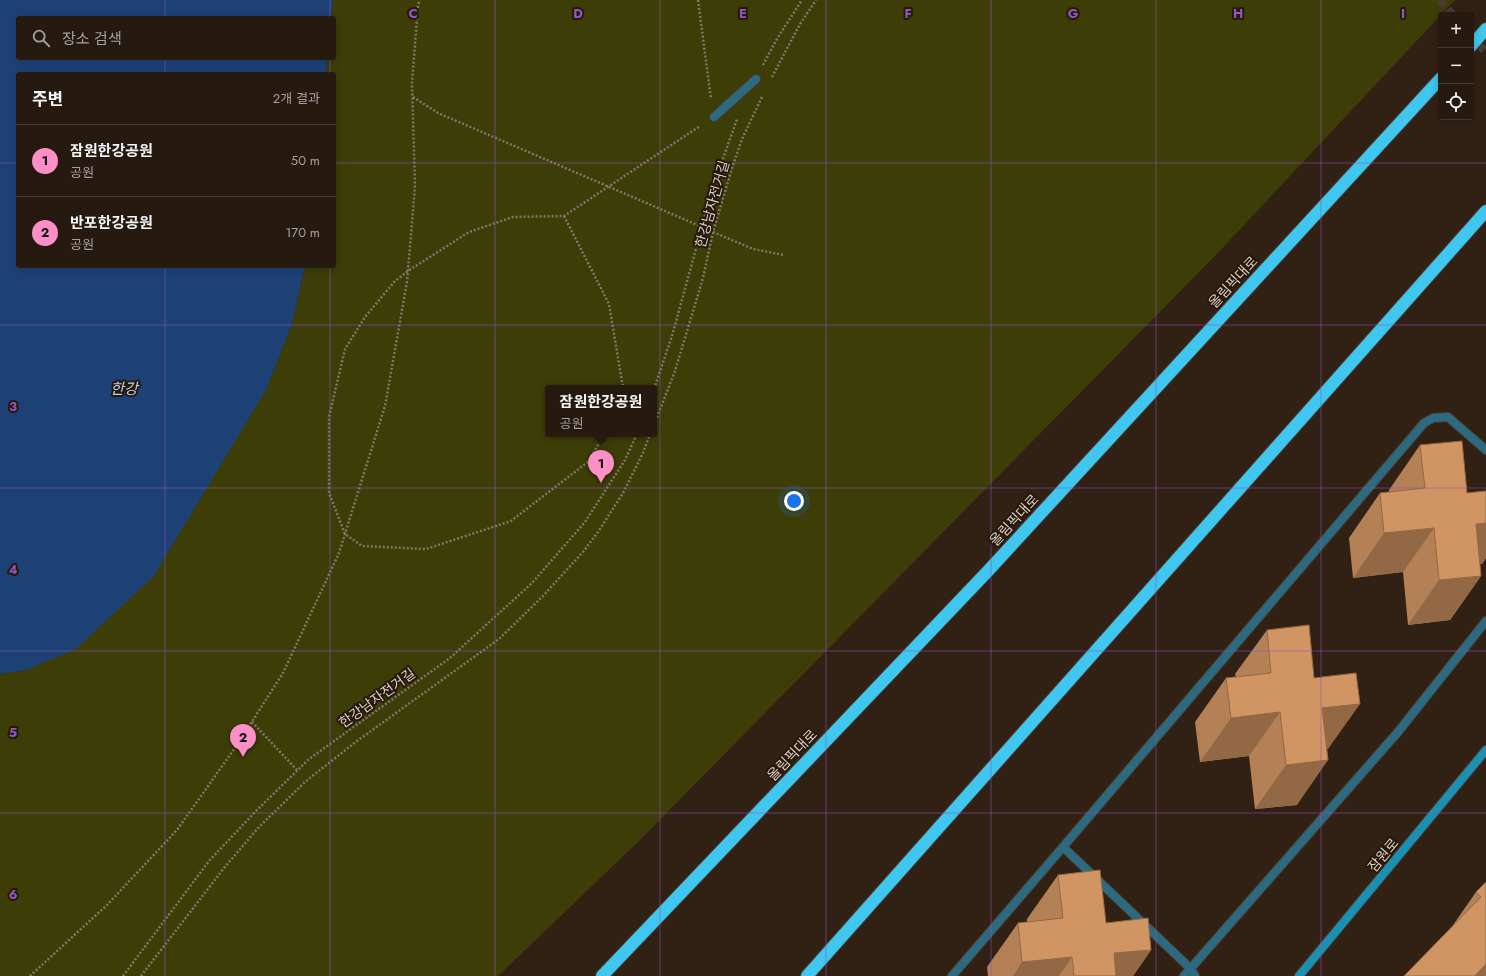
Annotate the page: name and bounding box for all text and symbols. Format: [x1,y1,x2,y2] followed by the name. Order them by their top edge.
[408,4,418,23] text: C
[573,4,583,23] text: D
[739,4,747,23] text: E
[904,4,912,23] text: F
[1068,4,1079,23] text: G
[1233,4,1243,23] text: H
[1401,4,1405,23] text: I
[1438,12,1474,120] map controls
[1438,12,1474,48] button: +
[16,16,336,60] search box
[30,27,52,49] icon: search
[62,28,122,50] text: 장소 검색
[1438,48,1474,84] button: −
[1438,84,1474,120] button: locate
[32,87,63,111] text: 주변
[273,89,320,108] text: 2개 결과
[70,140,153,162] text: 잠원한강공원
[42,151,48,170] text: 1
[291,151,320,170] text: 50 m
[690,158,734,250] street label: 한강남자전거길
[70,163,94,182] text: 공원
[70,212,153,234] text: 반포한강공원
[41,223,49,242] text: 2
[285,223,320,242] text: 170 m
[70,235,94,254] text: 공원
[1204,252,1262,312] street label: 올림픽대로
[110,378,140,400] water label: 한강
[545,385,657,437] popup
[560,391,642,413] text: 잠원한강공원
[9,397,17,416] text: 3
[560,414,584,433] text: 공원
[588,450,614,483] pin: 1
[985,490,1043,550] street label: 올림픽대로
[784,491,804,511] your location
[8,560,18,579] text: 4
[335,663,419,733] street label: 한강남자전거길
[9,723,17,742] text: 5
[230,724,256,757] pin: 2
[762,725,822,785] street label: 올림픽대로
[1363,834,1403,876] street label: 잠원로
[9,885,18,904] text: 6

